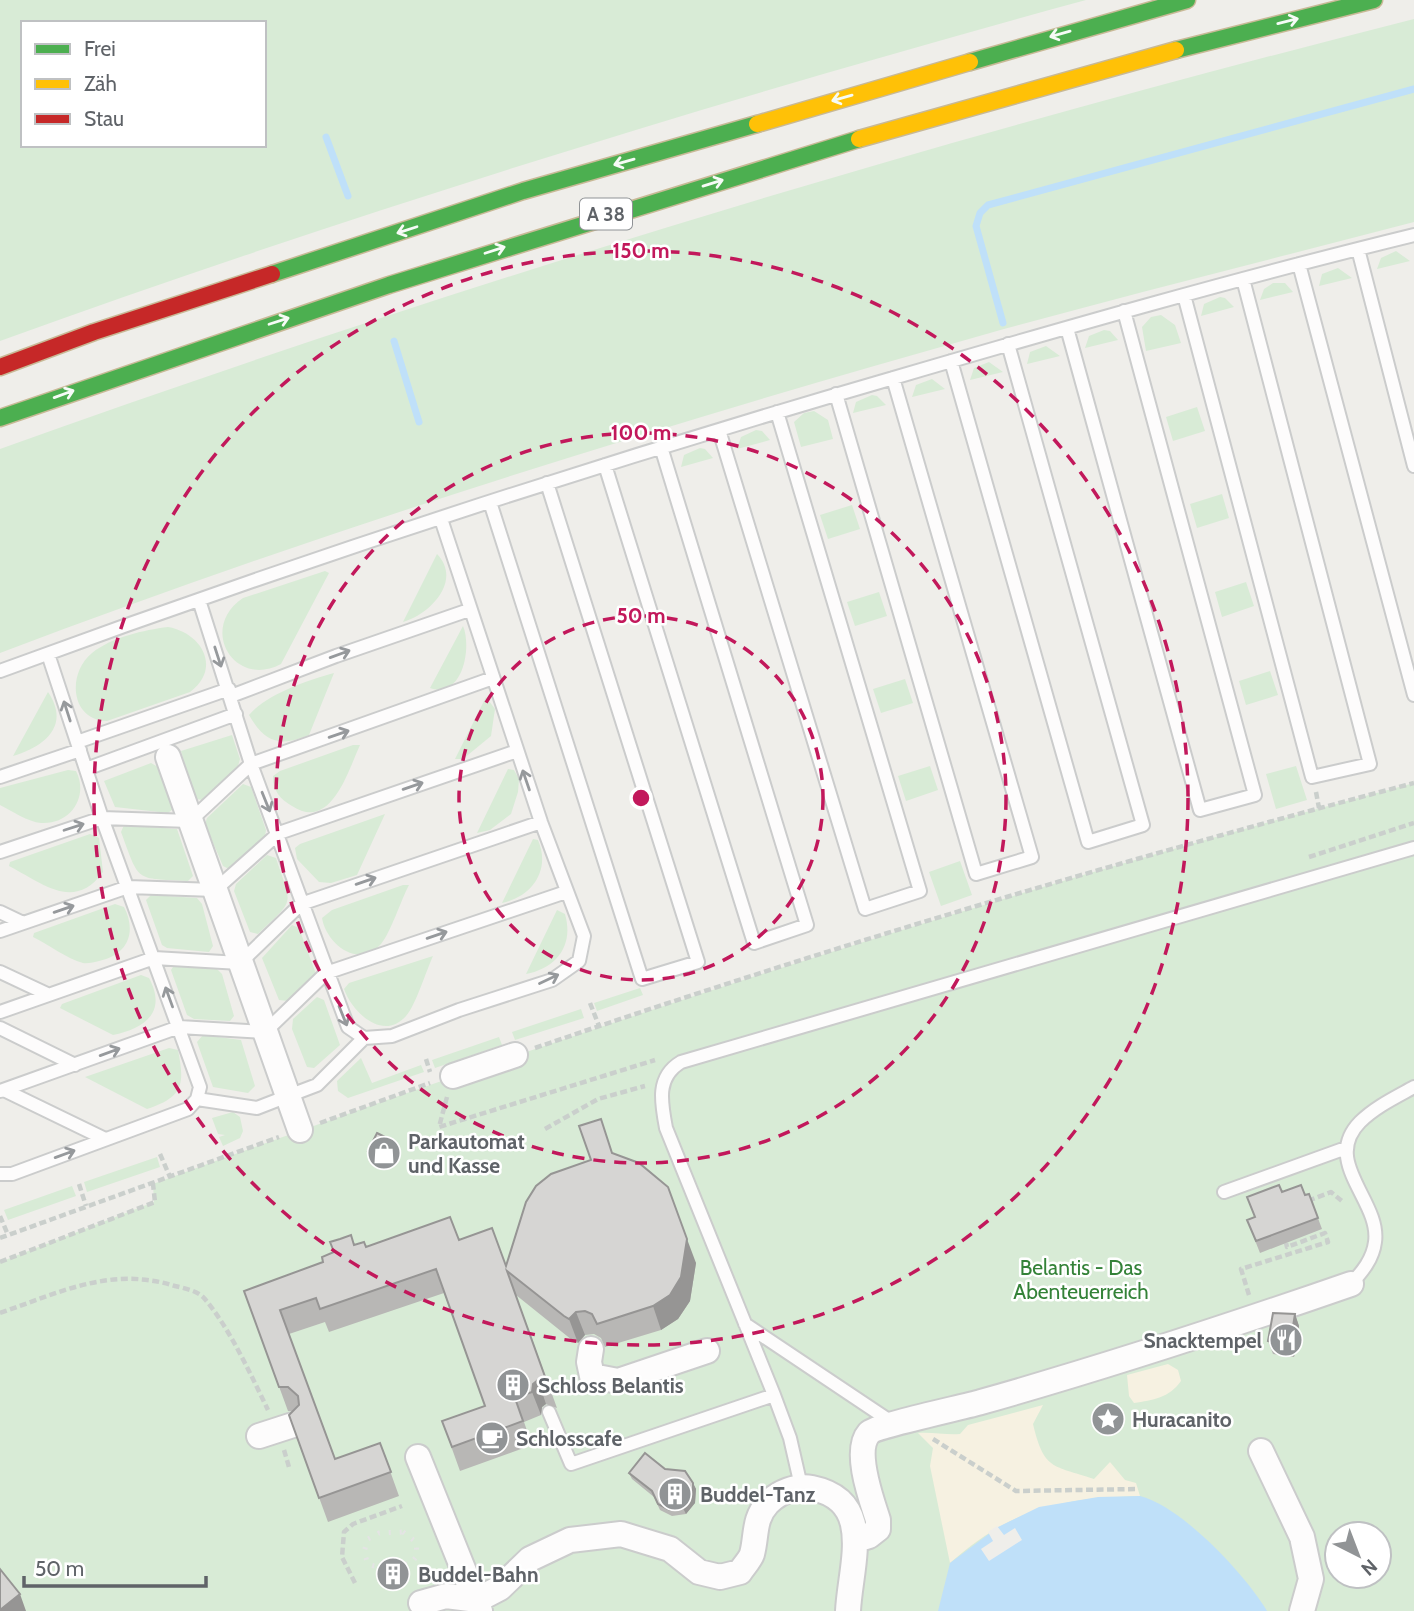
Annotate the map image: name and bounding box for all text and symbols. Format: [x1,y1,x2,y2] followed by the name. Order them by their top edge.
[1276,14,1299,27] one-way arrow
[21,21,266,147] legend
[1050,29,1072,42] one-way arrow
[84,36,116,61] text: Frei
[84,71,117,96] text: Zäh
[831,93,853,106] one-way arrow
[84,106,124,131] text: Stau
[613,156,635,169] one-way arrow
[701,175,723,188] one-way arrow
[580,198,632,230] road number: A 38
[396,224,418,237] one-way arrow
[613,238,669,263] text: 150 m
[484,243,506,255] one-way arrow
[268,314,290,326] one-way arrow
[52,387,74,400] one-way arrow
[611,420,671,445] text: 100 m
[616,603,666,628] text: 50 m
[212,646,225,668] one-way arrow
[329,647,351,659] one-way arrow
[60,701,72,723] one-way arrow
[327,727,349,739] one-way arrow
[519,769,532,791] one-way arrow
[401,779,423,791] one-way arrow
[629,786,653,810] centre of rings
[261,790,274,812] one-way arrow
[63,820,85,832] one-way arrow
[354,874,376,887] one-way arrow
[52,902,74,914] one-way arrow
[426,928,448,940] one-way arrow
[538,972,559,985] one-way arrow
[161,987,174,1009] one-way arrow
[338,1004,351,1026] one-way arrow
[99,1045,121,1057] one-way arrow
[408,1129,525,1178] place label: Parkautomat und Kasse
[365,1134,403,1172] shop icon: Parkautomat und Kasse
[53,1147,75,1160] one-way arrow
[1013,1255,1149,1304] park label: Belantis - Das Abenteuerreich
[1267,1321,1305,1359] restaurant icon: Snacktempel
[1144,1328,1262,1353] place label: Snacktempel
[494,1366,532,1404] building icon: Schloss Belantis
[538,1373,684,1398] place label: Schloss Belantis
[1089,1400,1127,1438] place icon: Huracanito
[1132,1407,1232,1432] place label: Huracanito
[473,1419,511,1457] cafe icon: Schlosscafe
[516,1426,622,1451] place label: Schlosscafe
[656,1475,694,1513] building icon: Buddel-Tanz
[700,1482,815,1507] place label: Buddel-Tanz
[1323,1520,1393,1590] north arrow
[24,1544,206,1588] scale bar
[1356,1554,1382,1580] text: N
[374,1555,412,1593] building icon: Buddel-Bahn
[35,1556,84,1581] text: 50 m
[418,1562,538,1587] place label: Buddel-Bahn

